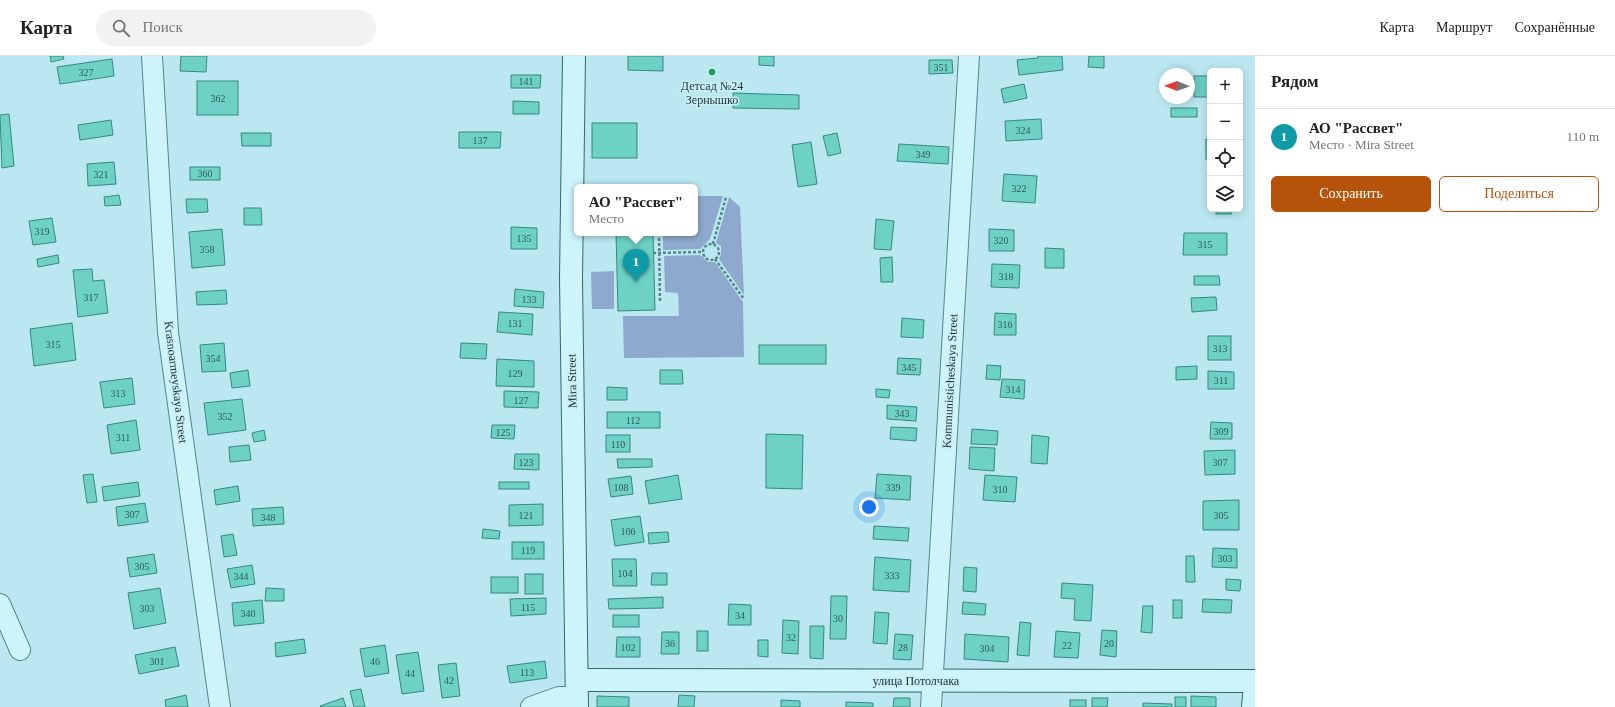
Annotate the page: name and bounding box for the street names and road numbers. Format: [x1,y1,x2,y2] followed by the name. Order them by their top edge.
[939,313,961,449] street label: Kommunisticheskaya Street
[162,320,191,445] street label: Krasnoarmeyskaya Street
[565,353,579,408] street label: Mira Street
[873,674,960,688] street label: улица Потолчака

